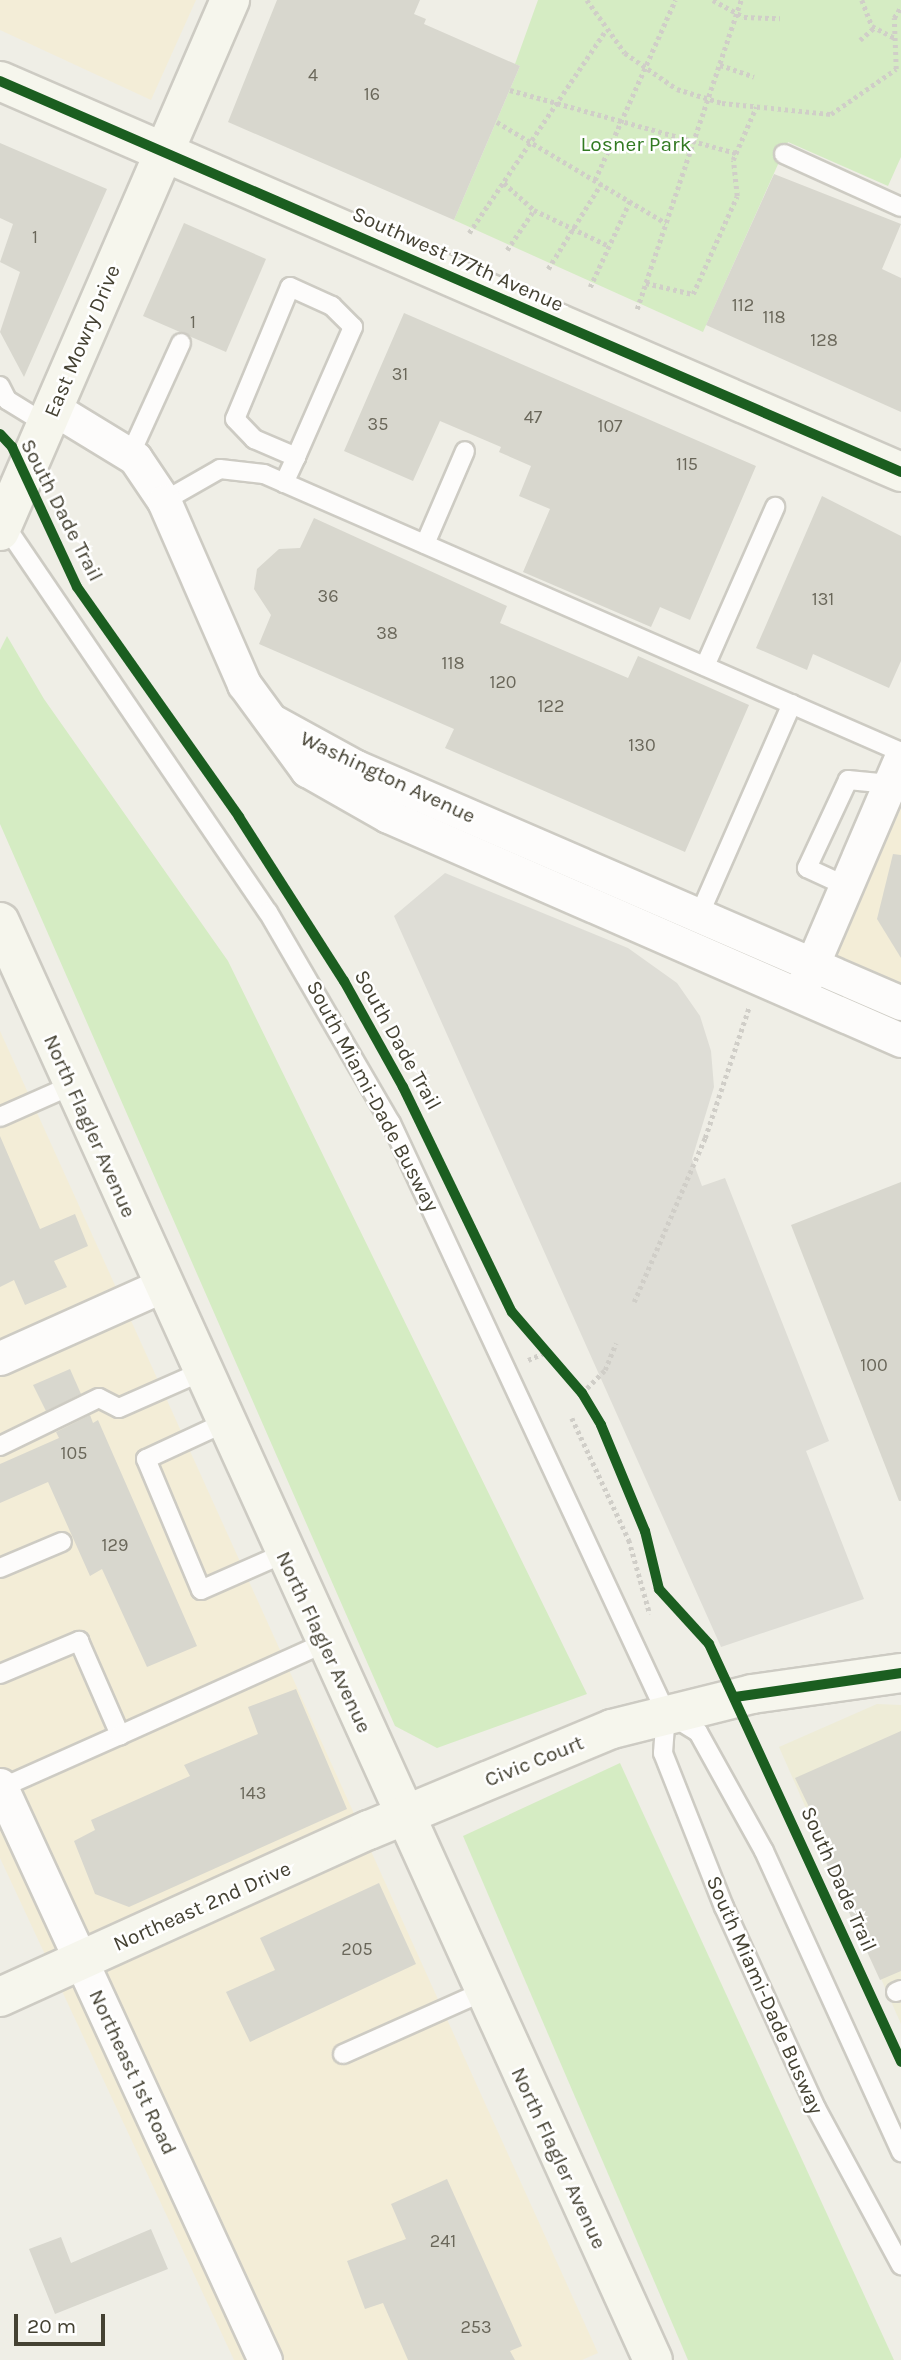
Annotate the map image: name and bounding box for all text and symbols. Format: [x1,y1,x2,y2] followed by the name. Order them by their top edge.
[308,64,318,86] house number: 4
[364,83,380,105] house number: 16
[581,131,691,157] park label: Losner Park
[348,201,568,317] street label: Southwest 177th Avenue
[32,226,38,248] house number: 1
[39,261,125,421] street label: East Mowry Drive
[732,294,754,316] house number: 112
[763,306,785,328] house number: 118
[190,311,196,333] house number: 1
[810,329,838,351] house number: 128
[392,363,408,385] house number: 31
[524,406,542,428] house number: 47
[368,413,388,435] house number: 35
[597,415,623,437] house number: 107
[15,435,109,585] street label: South Dade Trail
[676,453,698,475] house number: 115
[318,585,338,607] house number: 36
[812,588,834,610] house number: 131
[376,622,398,644] house number: 38
[442,652,464,674] house number: 118
[489,671,517,693] house number: 120
[538,695,564,717] house number: 122
[296,725,480,829] street label: Washington Avenue
[628,734,656,756] house number: 130
[349,966,447,1114] street label: South Dade Trail
[301,976,445,1216] street label: South Miami-Dade Busway
[38,1031,142,1221] street label: North Flagler Avenue
[860,1354,888,1376] house number: 100
[61,1442,87,1464] house number: 105
[102,1534,128,1556] house number: 129
[271,1547,377,1737] street label: North Flagler Avenue
[481,1730,587,1792] street label: Civic Court
[240,1782,266,1804] house number: 143
[796,1802,882,1956] street label: South Dade Trail
[109,1856,295,1956] street label: Northeast 2nd Drive
[701,1872,829,2118] street label: South Miami-Dade Busway
[341,1938,373,1960] house number: 205
[84,1985,182,2159] street label: Northeast 1st Road
[506,2063,612,2253] street label: North Flagler Avenue
[430,2230,456,2252] house number: 241
[18,2300,108,2344] scale bar
[27,2314,76,2338] text: 20 m
[460,2316,492,2338] house number: 253

